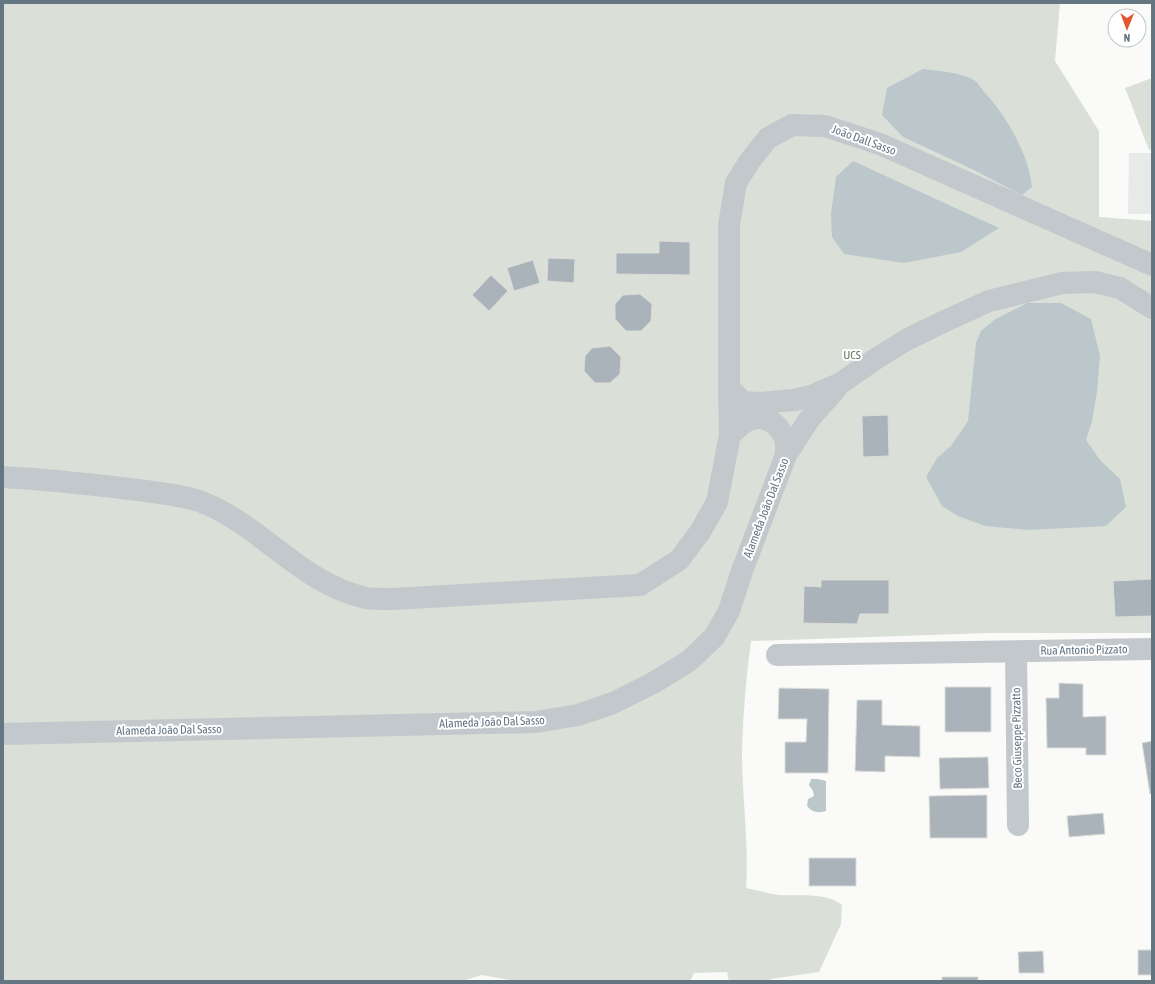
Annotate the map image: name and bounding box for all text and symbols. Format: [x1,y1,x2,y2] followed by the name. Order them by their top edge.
[1107,8,1147,48] north arrow
[1123,32,1130,44] text: N
[830,122,898,158] street label: João Dall Sasso
[843,348,861,362] park label: UCS
[741,456,792,560] street label: Alameda João Dal Sasso
[1040,642,1128,658] street label: Rua Antonio Pizzato
[1009,687,1025,789] street label: Beco Giuseppe Pizzatto
[439,713,545,731] street label: Alameda João Dal Sasso
[116,722,222,738] street label: Alameda João Dal Sasso

